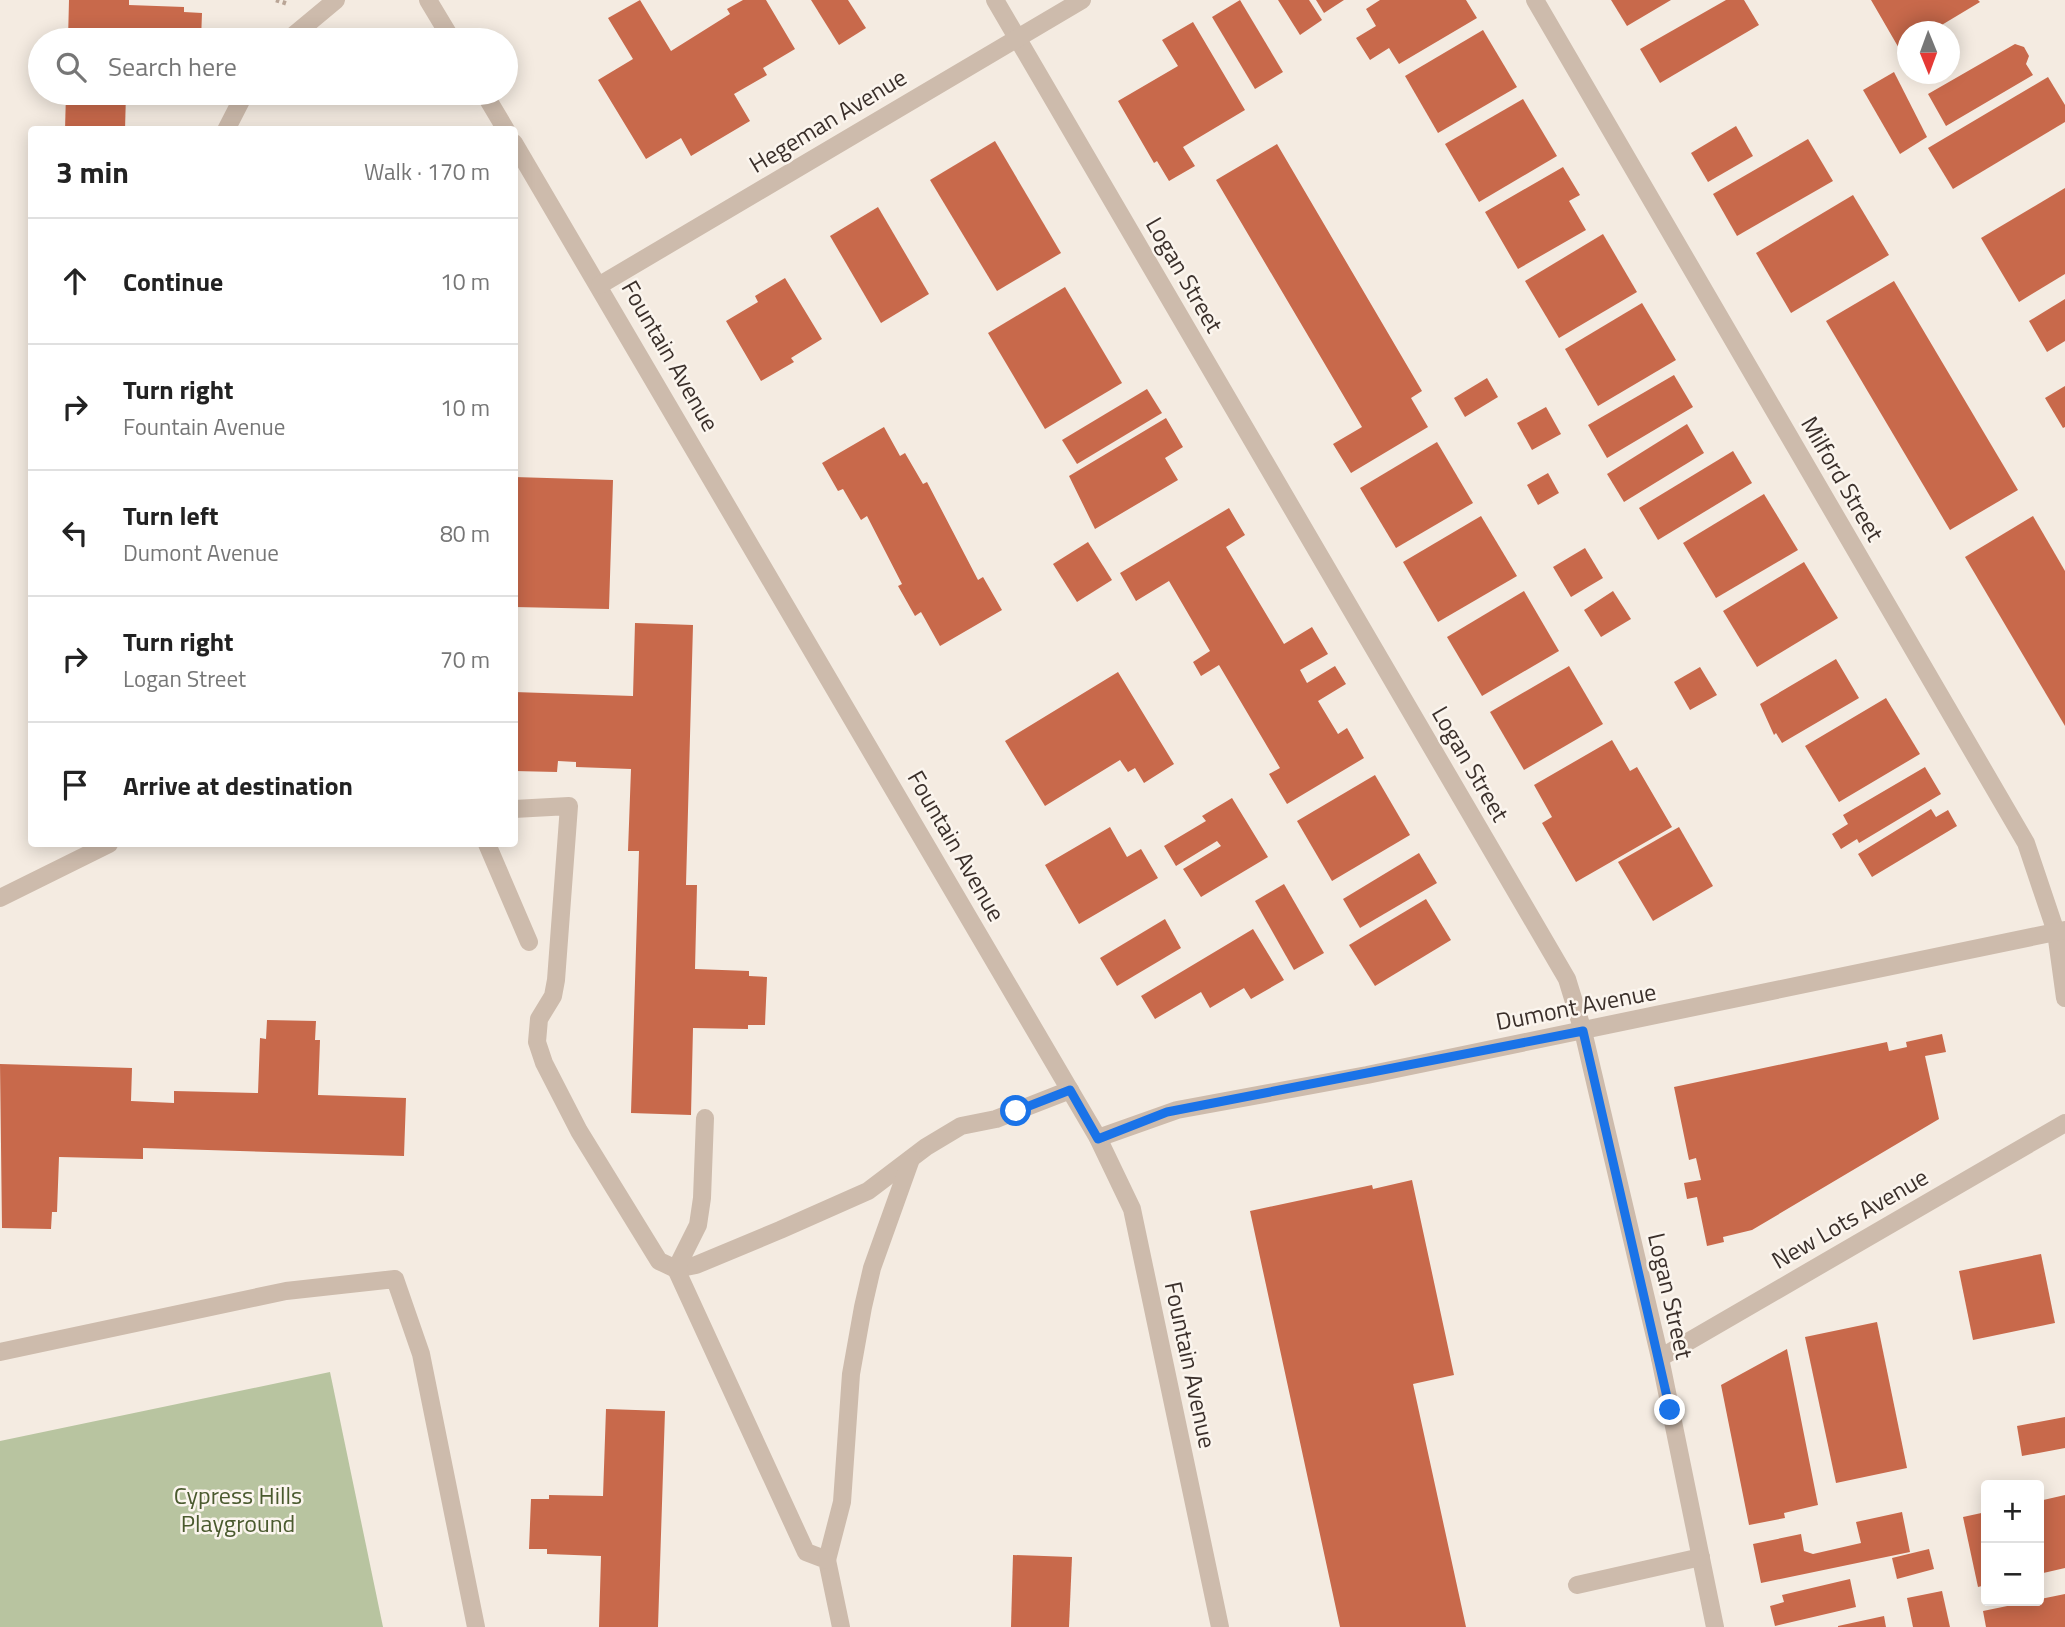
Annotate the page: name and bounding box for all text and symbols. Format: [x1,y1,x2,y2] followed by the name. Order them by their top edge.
[1897,21,1960,84] north arrow
[28,28,518,105] search box
[108,47,237,86] text: Search here
[52,48,90,86] icon: search
[742,59,913,181] street label: Hegeman Avenue
[56,149,129,195] text: 3 min
[364,154,490,189] text: Walk · 170 m
[1137,210,1233,340] street label: Logan Street
[56,262,94,300] icon: ahead
[123,262,223,301] text: Continue
[440,264,490,299] text: 10 m
[613,273,729,438] street label: Fountain Avenue
[123,370,234,409] text: Turn right
[56,388,94,426] icon: right
[440,390,490,425] text: 10 m
[123,409,285,444] text: Fountain Avenue
[1792,409,1894,548] street label: Milford Street
[123,496,218,535] text: Turn left
[56,514,94,552] icon: left
[440,516,490,551] text: 80 m
[123,535,279,570] text: Dumont Avenue
[123,622,234,661] text: Turn right
[56,640,94,678] icon: right
[440,642,490,677] text: 70 m
[123,661,246,696] text: Logan Street
[1423,699,1519,829] street label: Logan Street
[899,763,1015,928] street label: Fountain Avenue
[56,766,94,804] icon: arrive
[123,766,353,805] text: Arrive at destination
[1493,973,1659,1039] street label: Dumont Avenue
[1000,1095,1031,1126] route start
[1764,1159,1935,1278] street label: New Lots Avenue
[1639,1229,1703,1363] street label: Logan Street
[1156,1278,1226,1451] street label: Fountain Avenue
[1654,1394,1685,1425] route end
[174,1477,302,1541] park label: Cypress Hills Playground
[1981,1480,2044,1606] map controls
[1981,1480,2044,1543] button: +
[1981,1543,2044,1606] button: −

